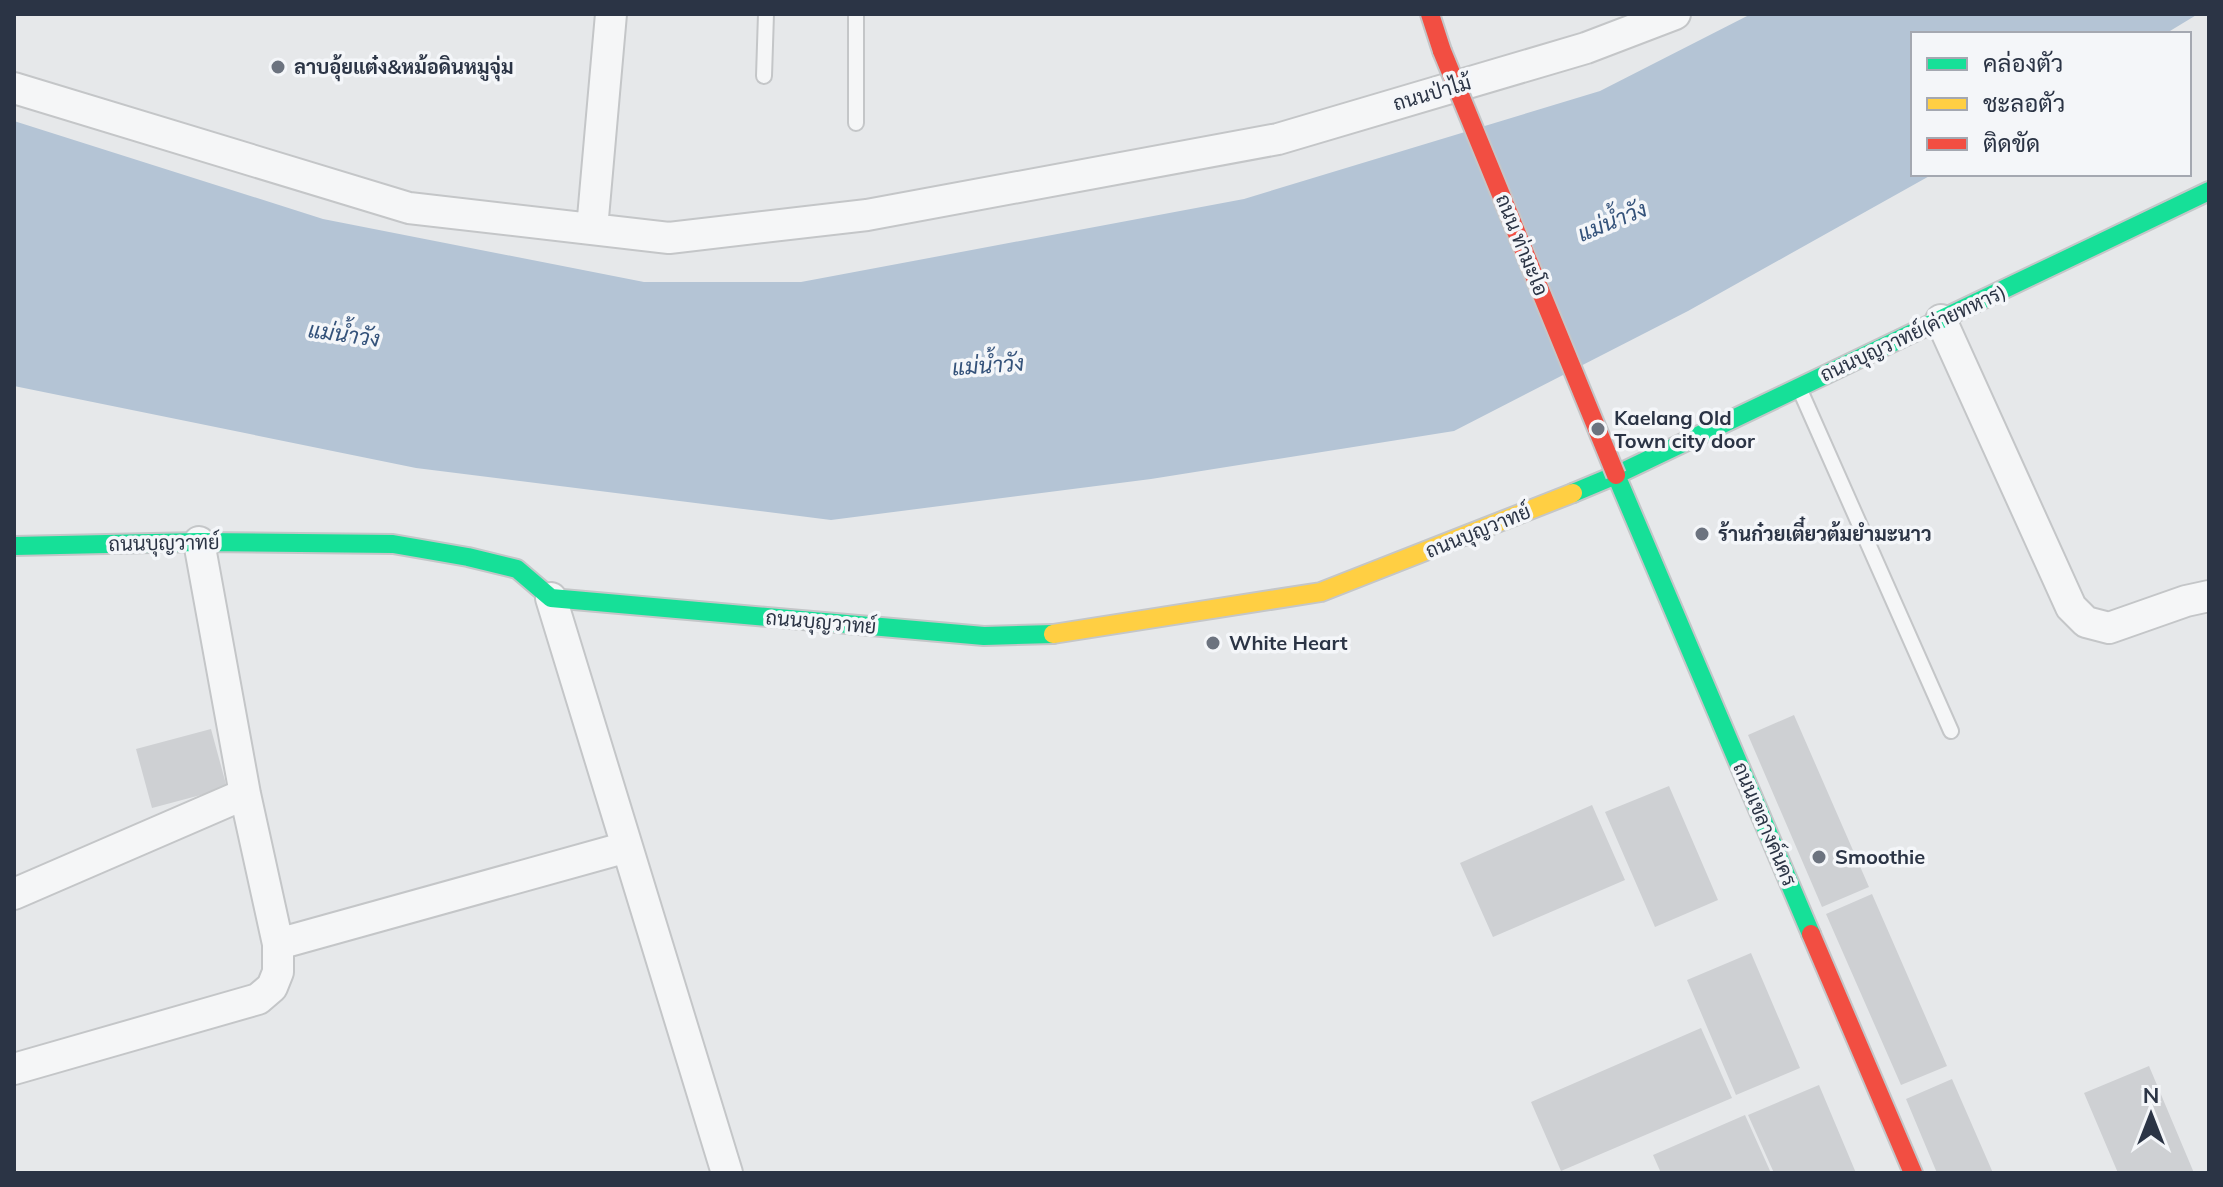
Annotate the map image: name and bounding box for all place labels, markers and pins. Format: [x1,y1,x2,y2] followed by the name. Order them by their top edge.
[294,54,514,82] place label: ลาบอุ้ยแต๋ง&หม้อดินหมูจุ่ม
[269,58,287,76] marker: ลาบอุ้ยแต๋ง&หม้อดินหมูจุ่ม
[1614,405,1755,453] place label: Kaelang Old Town city door
[1589,420,1607,438] marker: Kaelang Old Town city door
[1718,516,1932,546] place label: ร้านก๋วยเตี๋ยวต้มยำมะนาว
[1693,525,1711,543] marker: ร้านก๋วยเตี๋ยวต้มยำมะนาว
[1229,630,1348,655] place label: White Heart
[1204,634,1222,652] marker: White Heart
[1835,844,1925,869] place label: Smoothie
[1810,848,1828,866] marker: Smoothie

